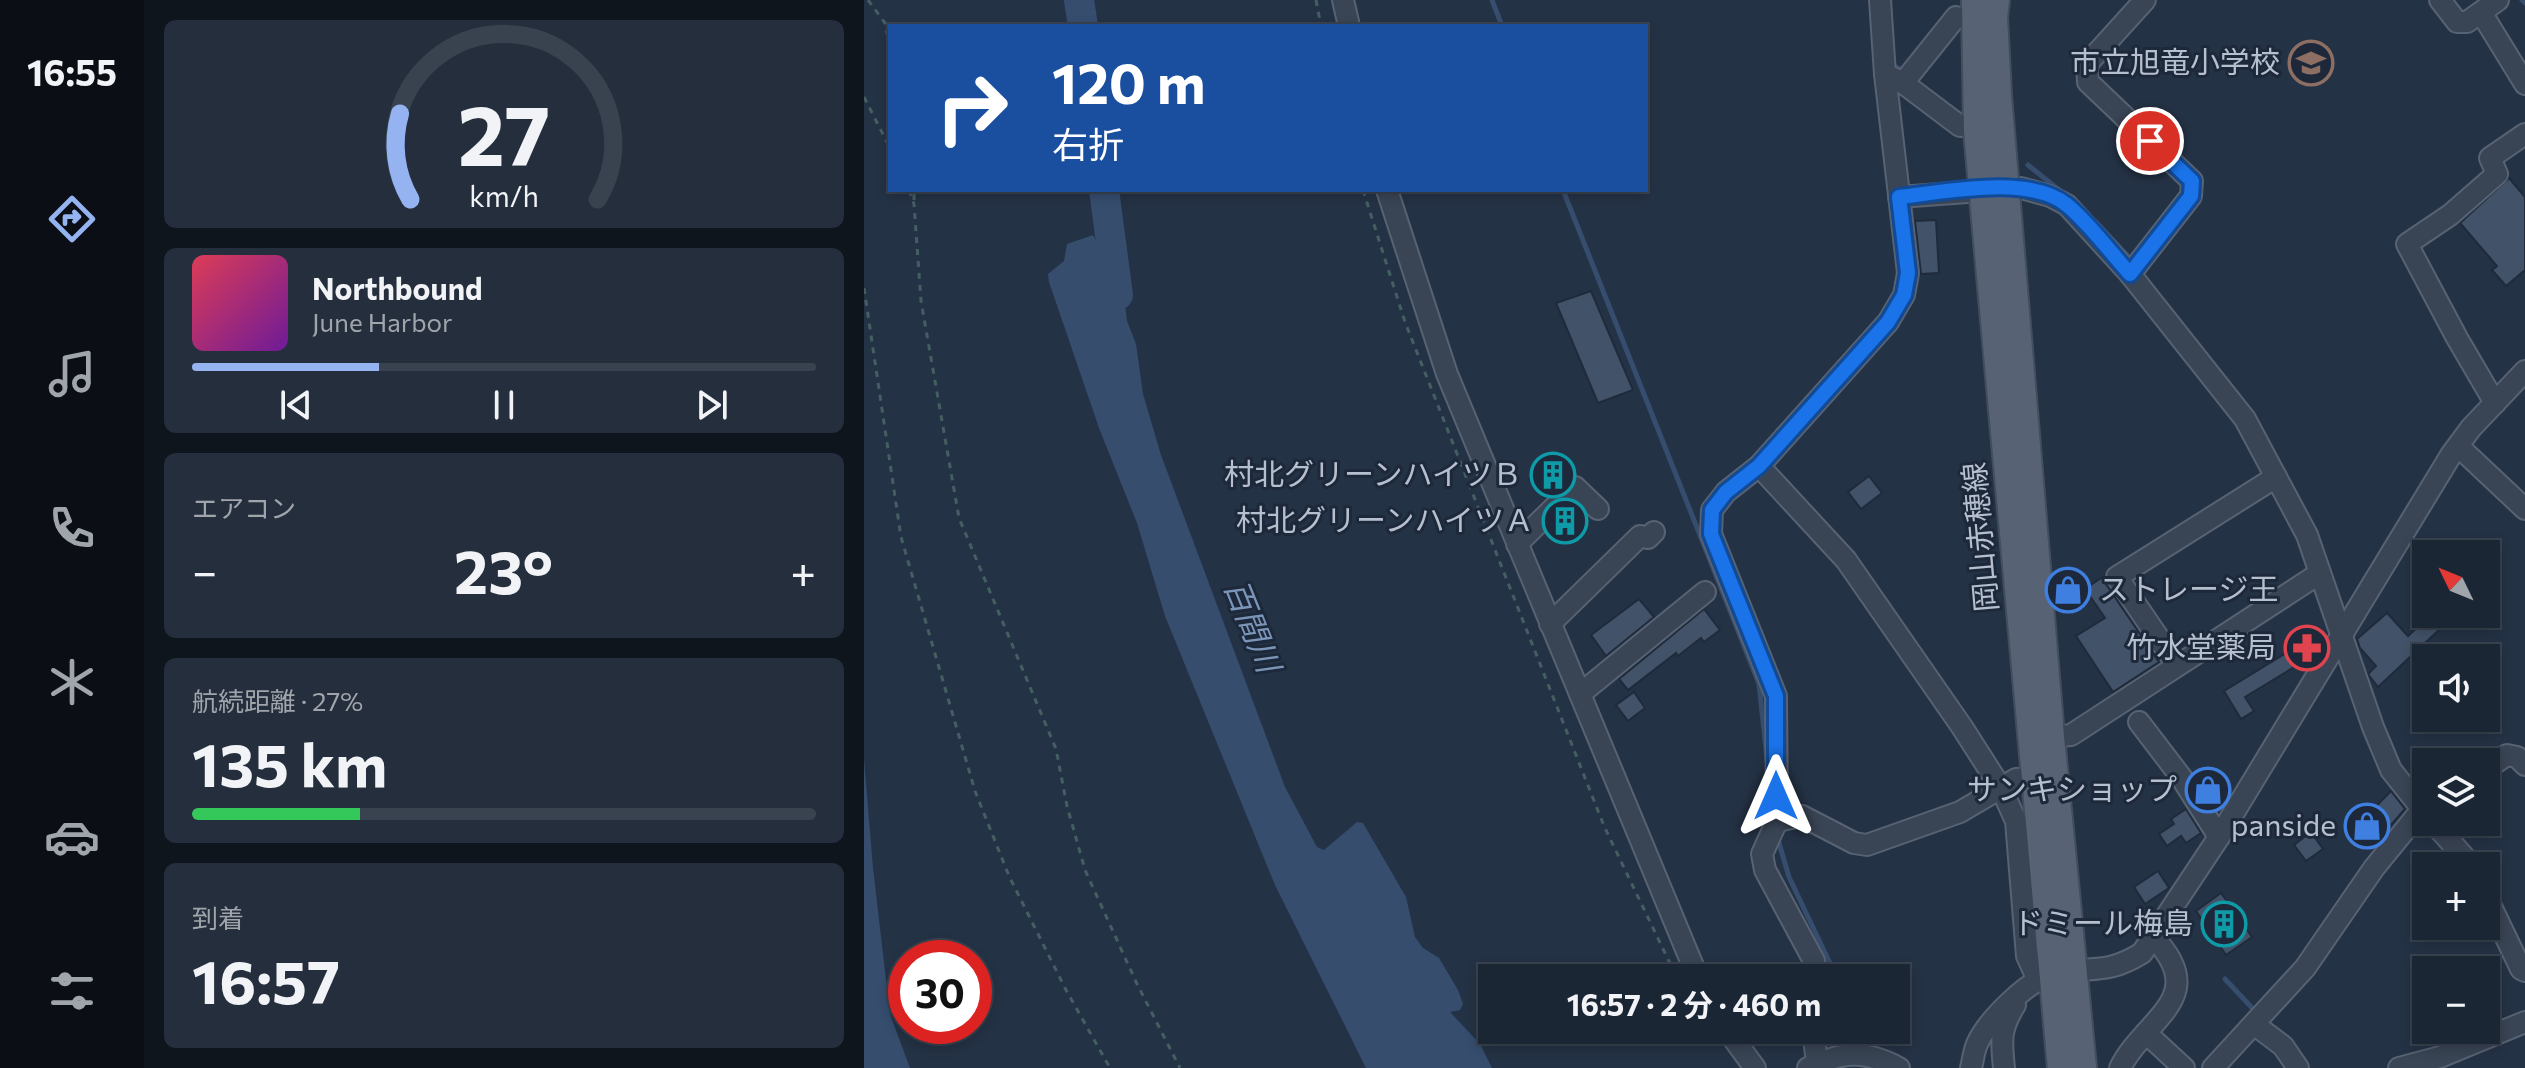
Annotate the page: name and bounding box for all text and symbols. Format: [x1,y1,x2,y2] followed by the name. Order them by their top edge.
[2287,39,2335,87] school or university icon: 市立旭竜小学校
[2070,42,2280,79] place label: 市立旭竜小学校
[1052,47,1206,116] text: 120 m
[27,49,117,93] text: 16:55
[920,56,1024,160] icon: right
[458,81,550,183] text: 27
[2116,107,2184,175] pin
[2128,119,2172,163] icon: arrive
[1052,121,1124,165] text: 右折
[469,178,539,213] text: km/h
[44,191,100,247] icon: directions
[312,269,483,306] text: Northbound
[312,306,452,337] text: June Harbor
[44,346,100,402] icon: music
[274,383,318,427] icon: previous
[482,383,526,427] icon: pause
[690,383,734,427] icon: next
[1529,451,1577,499] building icon: 村北グリーンハイツＢ
[1224,454,1522,491] place label: 村北グリーンハイツＢ
[1954,461,2003,614] street label: 岡山赤穂線
[192,492,296,523] text: エアコン
[1541,497,1589,545] building icon: 村北グリーンハイツＡ
[44,500,100,556] icon: phone
[1236,500,1534,537] place label: 村北グリーンハイツＡ
[454,533,553,606] text: 23°
[2412,540,2500,628] north arrow
[2412,540,2500,1044] map controls
[192,543,217,597] text: −
[790,543,816,597] text: +
[2044,566,2092,614] shop icon: ストレージ王
[2099,569,2278,606] place label: ストレージ王
[1217,573,1292,680] water label: 百間川
[2283,624,2331,672] pharmacy icon: 竹水堂薬局
[2126,627,2276,664] place label: 竹水堂薬局
[2412,644,2500,732] button: sound
[44,654,100,710] icon: climate
[192,685,363,716] text: 航続距離 · 27%
[192,726,387,799] text: 135 km
[2412,748,2500,836] button: layers
[1734,754,1818,838] position arrow
[2184,766,2232,814] shop icon: サンキショップ
[1967,769,2177,806] place label: サンキショップ
[2343,802,2391,850] shop icon: panside
[2231,805,2336,842] place label: panside
[44,809,100,865] icon: car
[2412,852,2500,940] button: +
[2200,900,2248,948] building icon: ドミール梅島
[192,902,244,933] text: 到着
[2013,903,2193,940] place label: ドミール梅島
[888,940,992,1044] speed limit sign: 30
[192,943,340,1016] text: 16:57
[2412,956,2500,1044] button: −
[44,963,100,1019] icon: filters
[1567,985,1821,1022] text: 16:57 · 2 分 · 460 m

